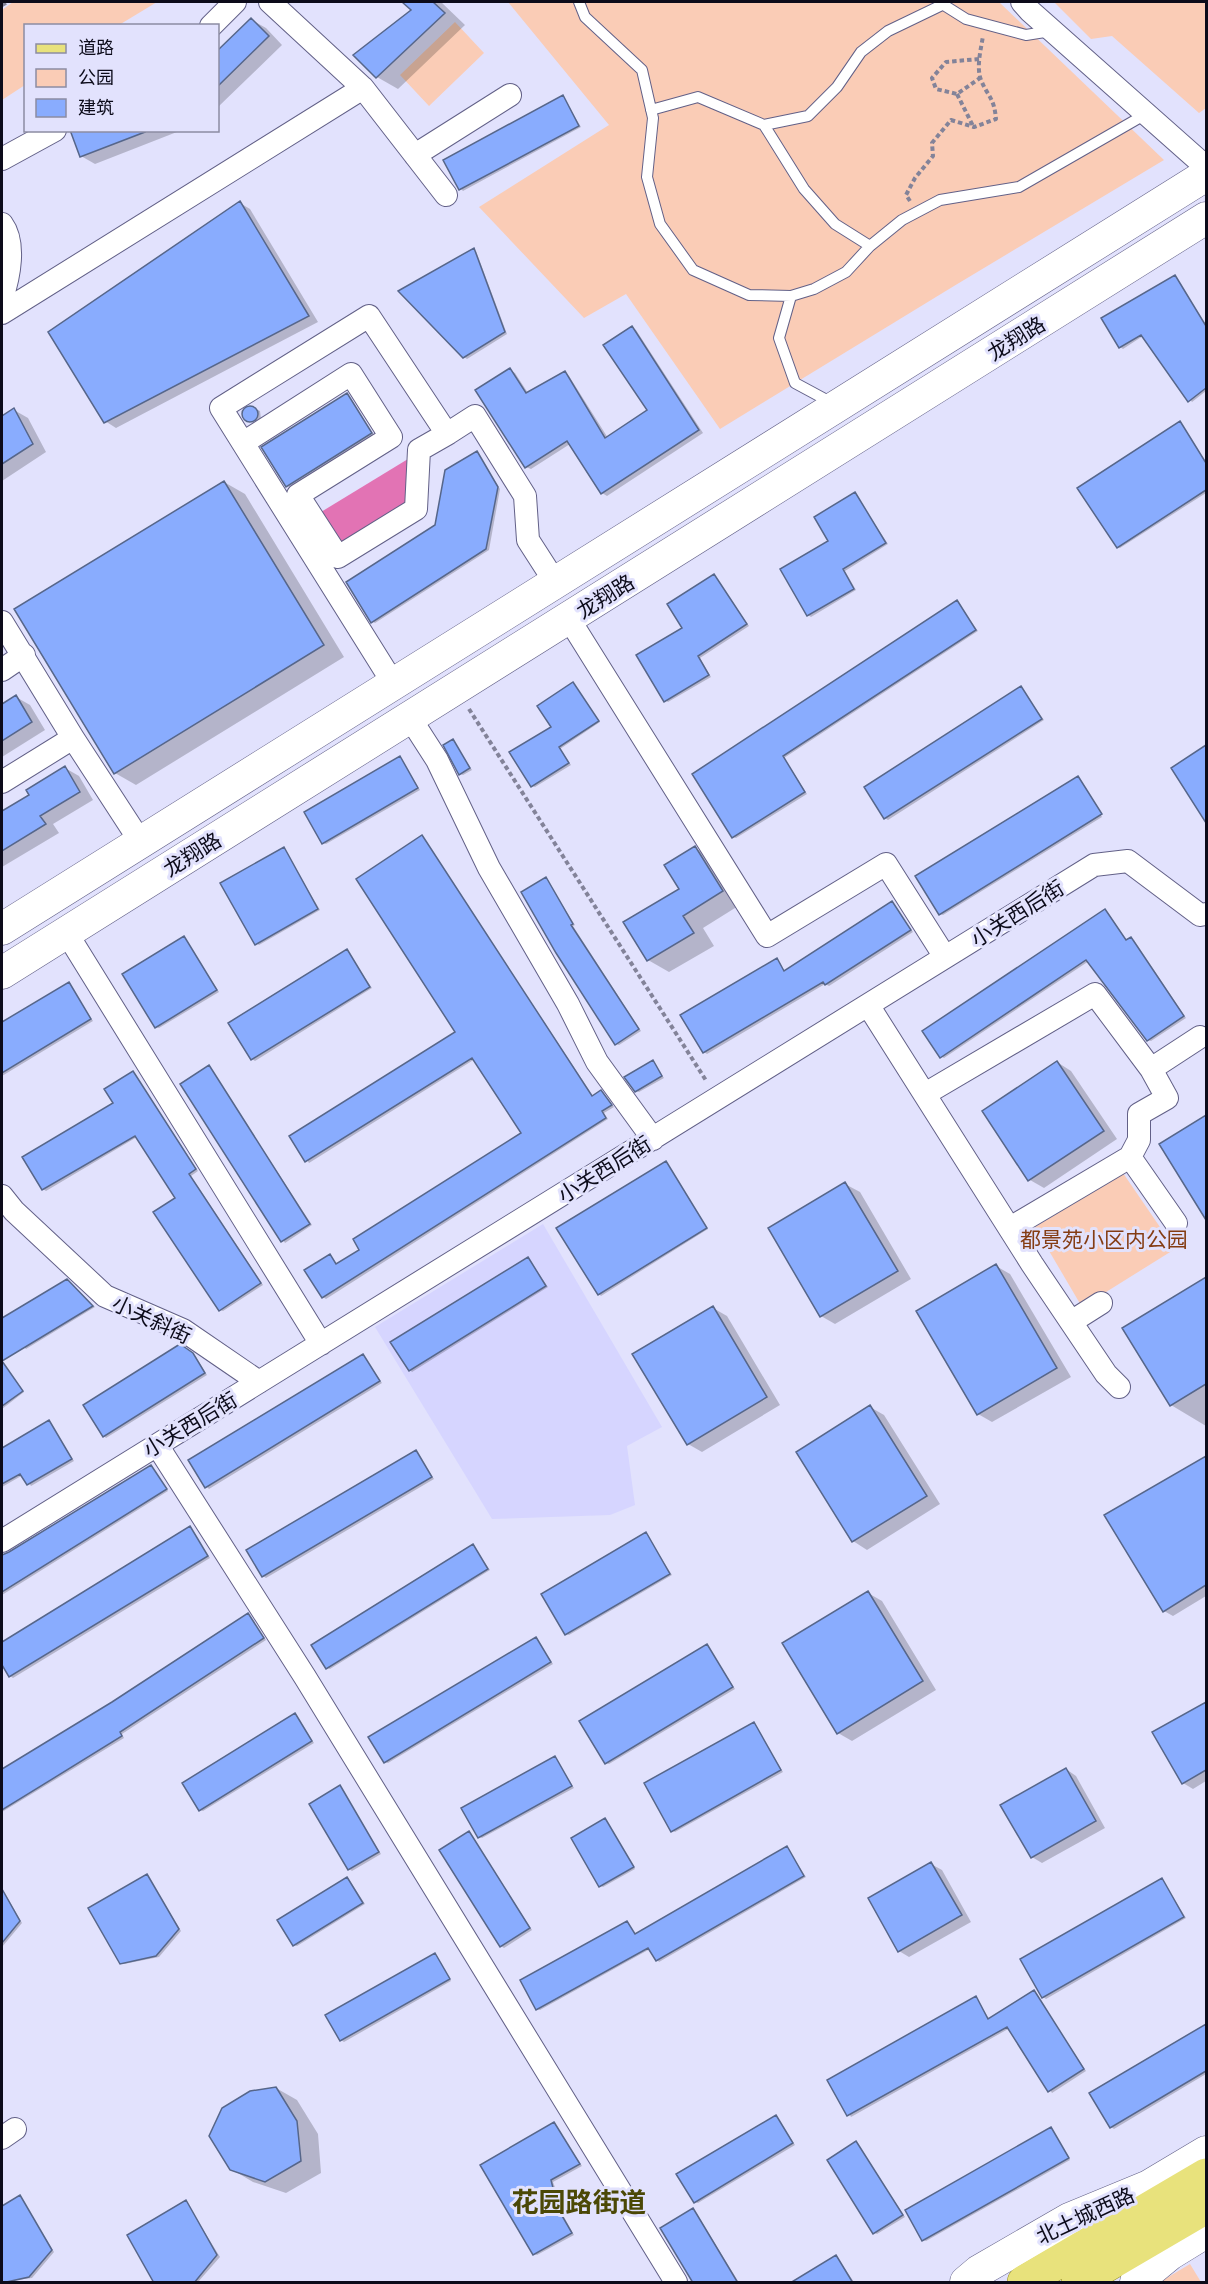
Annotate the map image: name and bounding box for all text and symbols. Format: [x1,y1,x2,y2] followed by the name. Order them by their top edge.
[24,24,219,132] legend
[78,35,114,59] text: 道路
[78,65,114,89] text: 公园
[78,95,114,119] text: 建筑
[982,309,1050,367] street label: 龙翔路
[571,567,639,625] street label: 龙翔路
[158,825,226,883] street label: 龙翔路
[965,873,1069,953] street label: 小关西后街
[552,1129,656,1209] street label: 小关西后街
[1020,1225,1188,1253] park label: 都景苑小区内公园
[108,1289,196,1349] street label: 小关斜街
[138,1385,242,1463] street label: 小关西后街
[1032,2180,1138,2250] street label: 北土城西路
[512,2183,647,2220] district label: 花园路街道

